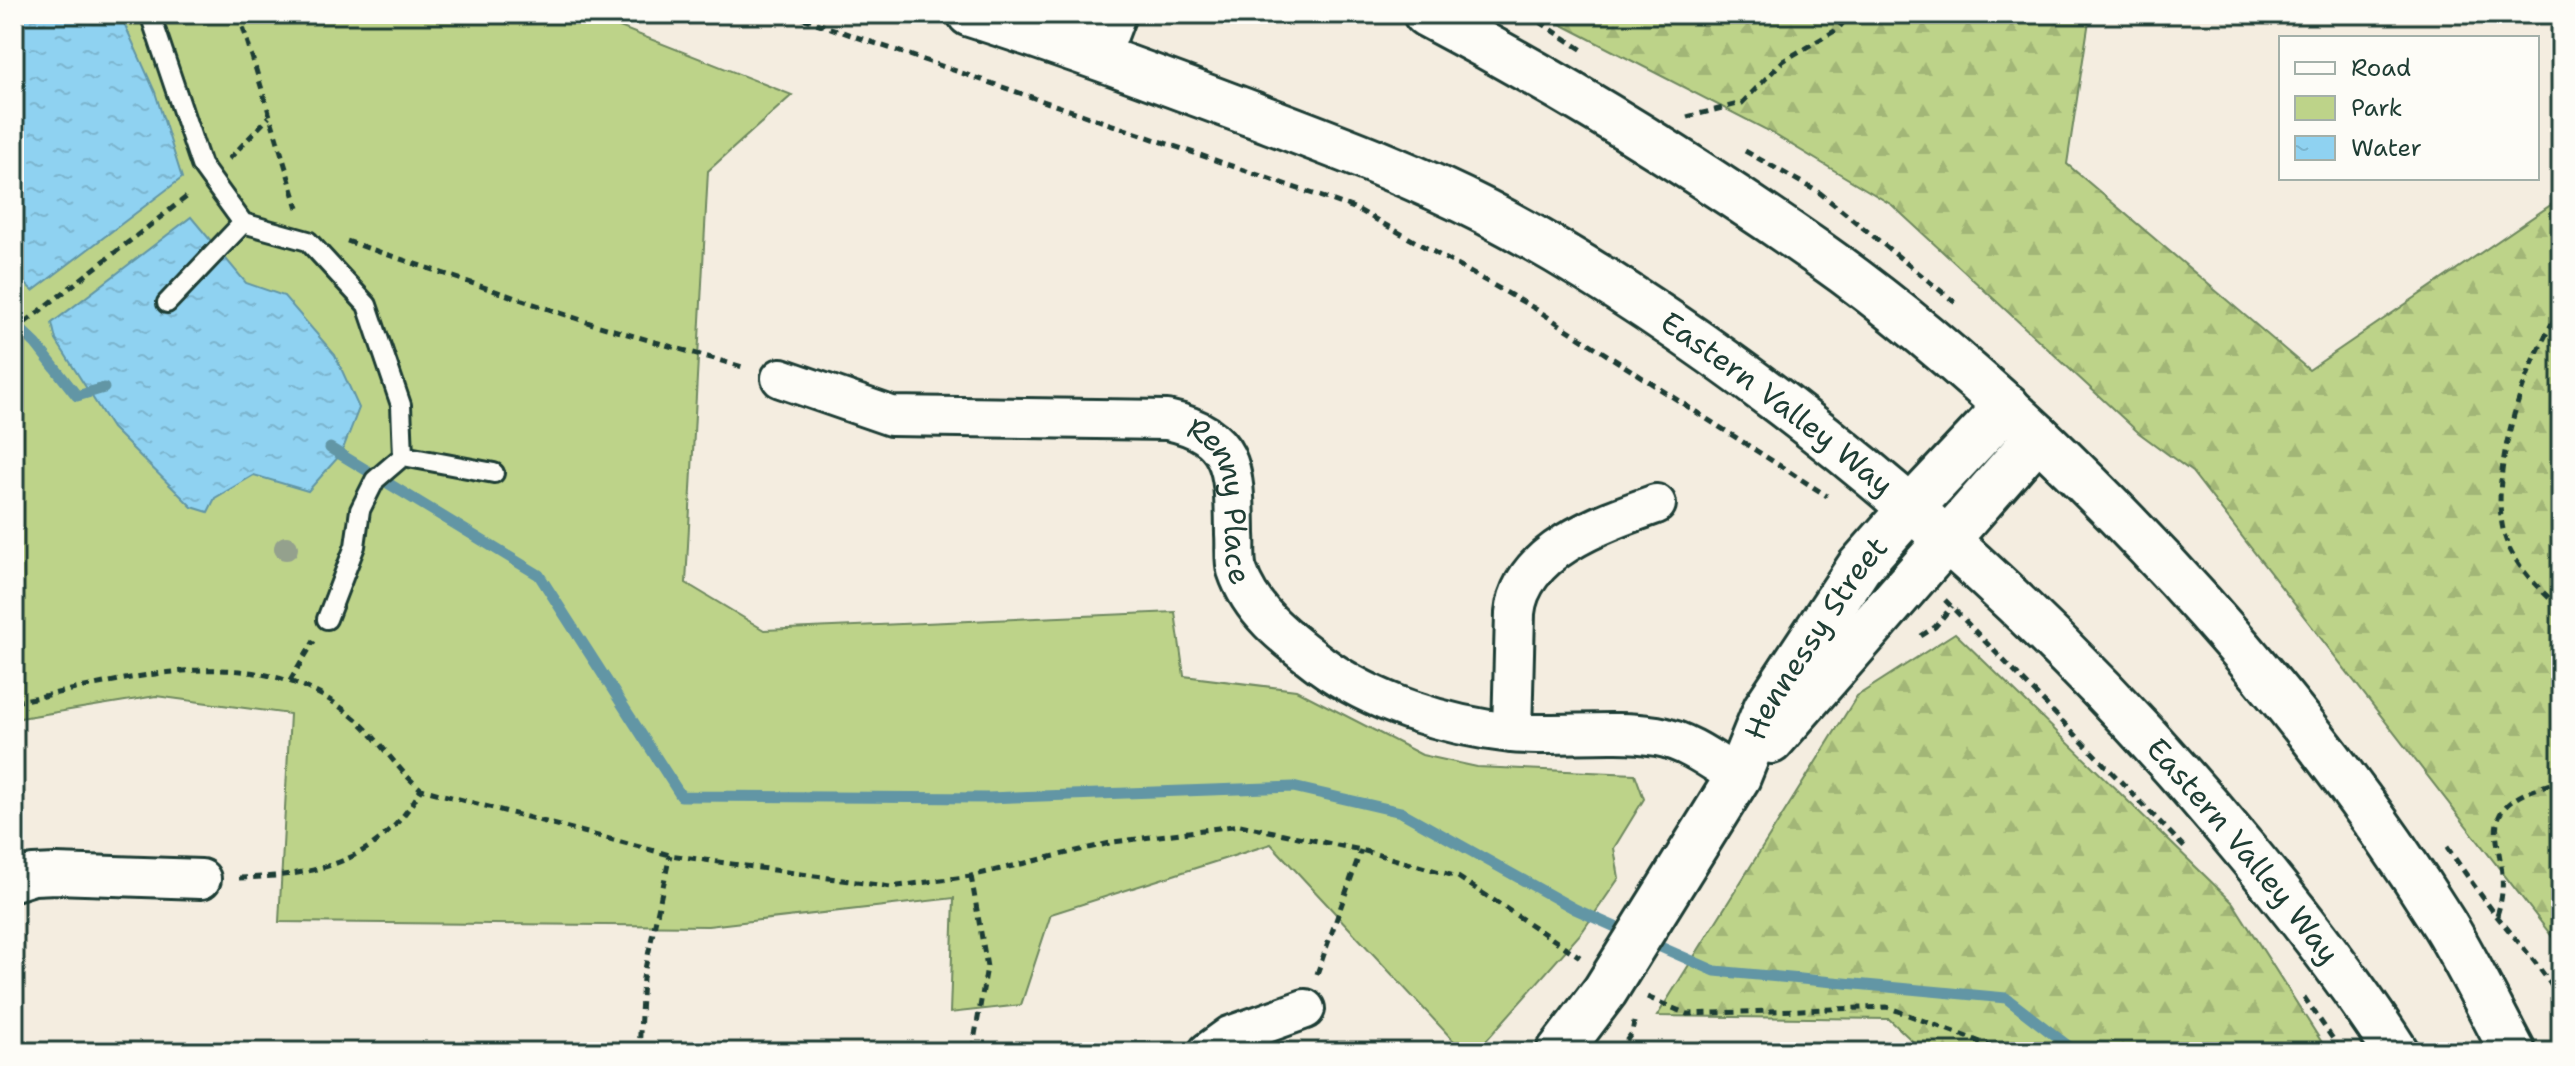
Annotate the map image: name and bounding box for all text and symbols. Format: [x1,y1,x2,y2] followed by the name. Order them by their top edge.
[2279,36,2539,180] legend
[2351,52,2411,84] text: Road
[2351,92,2403,124] text: Park
[2351,132,2422,164] text: Water
[1653,302,1902,505] street label: Eastern Valley Way
[1180,407,1262,590] street label: Renny Place
[1734,528,1897,746] street label: Hennessy Street
[2137,729,2349,972] street label: Eastern Valley Way

